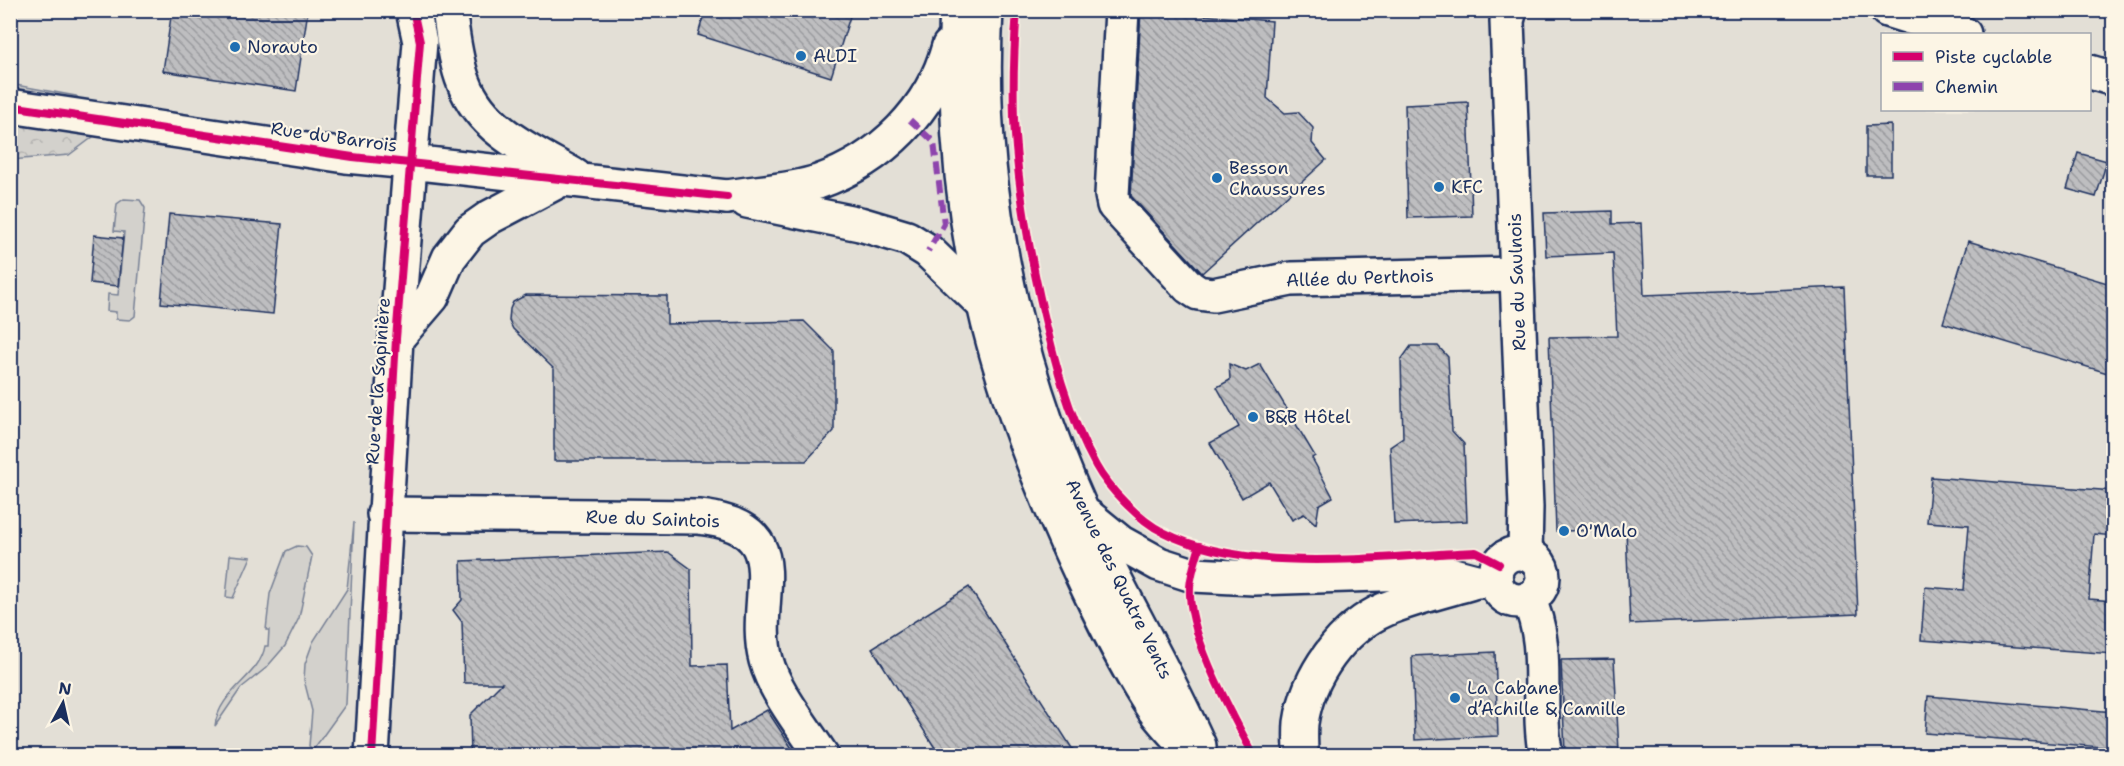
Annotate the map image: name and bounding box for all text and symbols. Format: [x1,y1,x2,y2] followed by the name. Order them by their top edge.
[1881,33,2091,111] legend
[247,35,318,59] place label: Norauto
[228,40,242,54] marker: Norauto
[813,44,857,68] place label: ALDI
[1935,45,2052,69] text: Piste cyclable
[794,49,808,63] marker: ALDI
[1935,75,1998,99] text: Chemin
[269,116,399,158] street label: Rue du Barrois
[1229,156,1326,201] place label: Besson Chaussures
[1210,171,1224,185] marker: Besson Chaussures
[1451,175,1483,199] place label: KFC
[1432,180,1446,194] marker: KFC
[1503,213,1531,351] street label: Rue du Saulnois
[1286,263,1434,293] street label: Allée du Perthois
[360,296,396,466] street label: Rue de la Sapinière
[1265,405,1351,429] place label: B&B Hôtel
[1246,410,1260,424] marker: B&B Hôtel
[1060,475,1178,683] street label: Avenue des Quatre Vents
[585,505,721,533] street label: Rue du Saintois
[1576,519,1637,543] place label: O'Malo
[1557,524,1571,538] marker: O'Malo
[33,673,93,733] north arrow
[1467,676,1626,721] place label: La Cabane d’Achille & Camille
[57,677,73,700] text: N
[1448,691,1462,705] marker: La Cabane d’Achille & Camille

